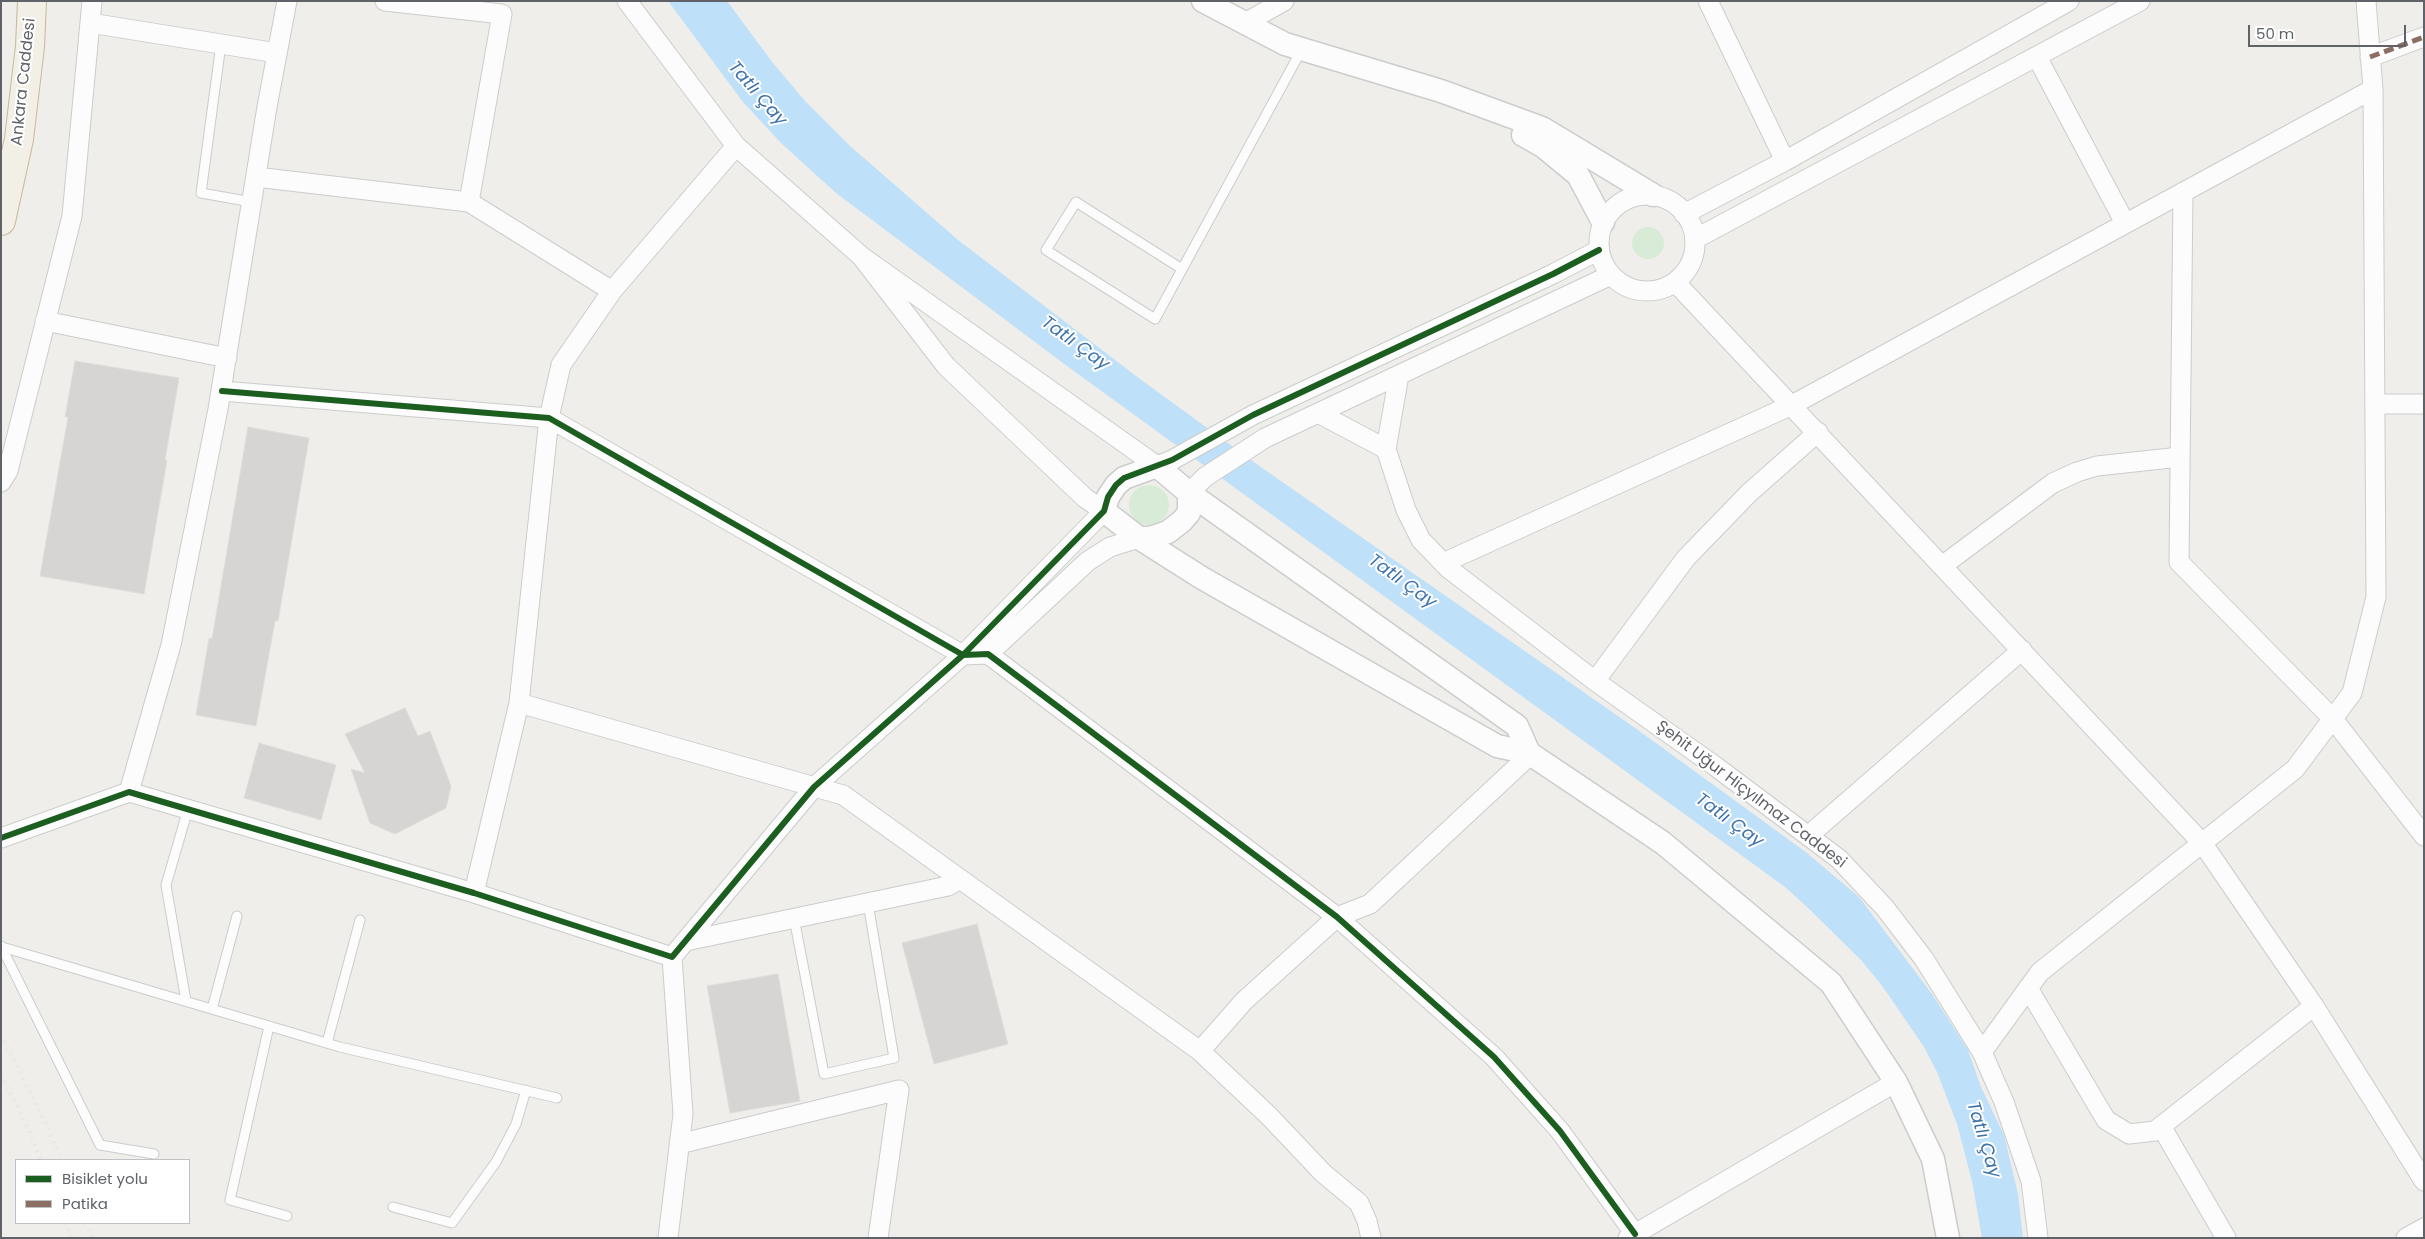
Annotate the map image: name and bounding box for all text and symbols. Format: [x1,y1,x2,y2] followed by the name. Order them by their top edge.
[2250,15,2408,47] scale bar
[8,17,40,147] street label: Ankara Caddesi
[2256,23,2294,44] text: 50 m
[723,57,791,131] water label: Tatlı Çay
[1037,312,1113,376] water label: Tatlı Çay
[1364,550,1440,614] water label: Tatlı Çay
[1652,717,1850,873] street label: Şehit Uğur Hiçyılmaz Caddesi
[1691,789,1767,853] water label: Tatlı Çay
[1961,1099,2005,1181] water label: Tatlı Çay
[15,1159,190,1224] legend
[62,1168,148,1189] text: Bisiklet yolu
[62,1193,108,1214] text: Patika

